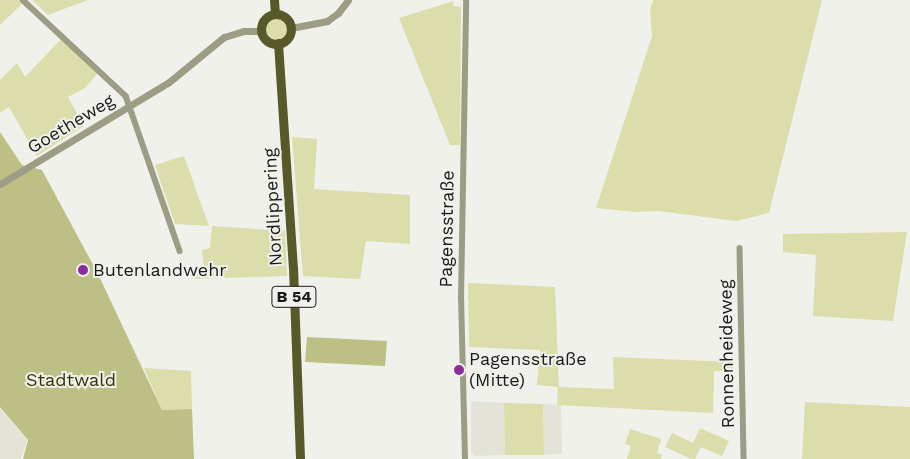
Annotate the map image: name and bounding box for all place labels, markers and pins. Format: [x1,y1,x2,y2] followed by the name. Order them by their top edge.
[93,259,227,281] place label: Butenlandwehr
[77,264,89,276] marker: Butenlandwehr
[469,349,587,392] place label: Pagensstraße (Mitte)
[453,364,465,376] marker: Pagensstraße (Mitte)

